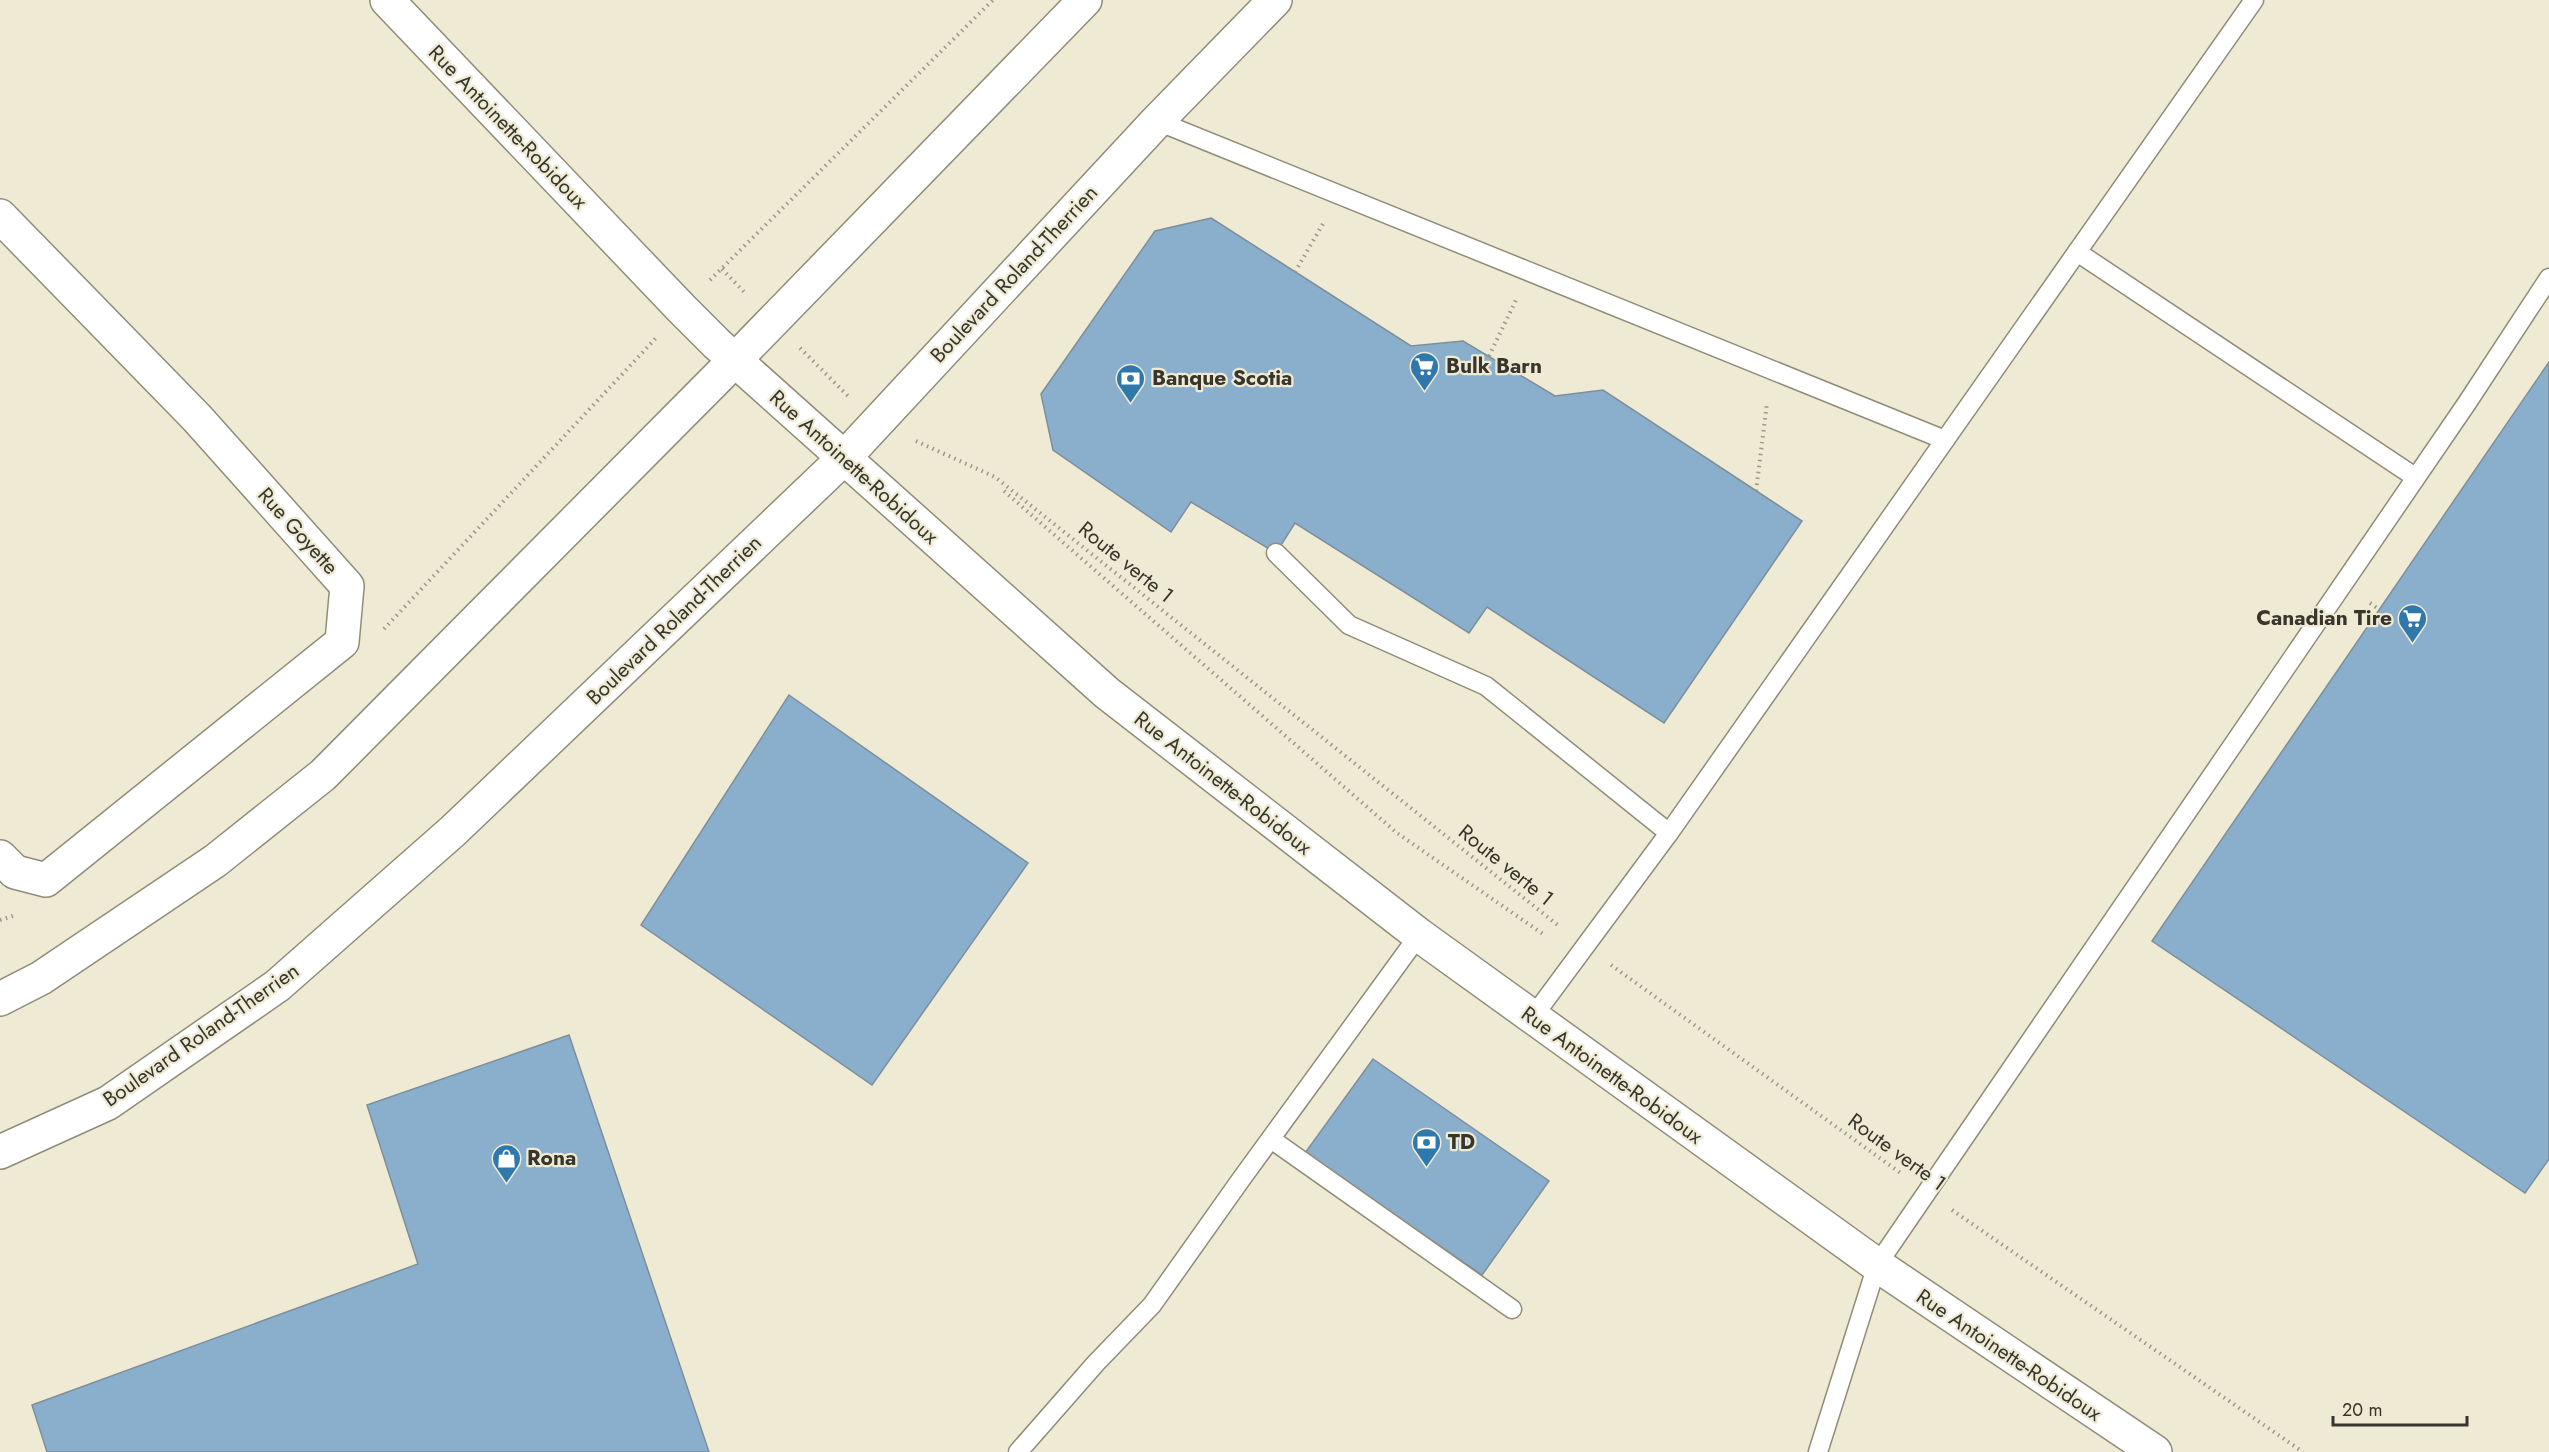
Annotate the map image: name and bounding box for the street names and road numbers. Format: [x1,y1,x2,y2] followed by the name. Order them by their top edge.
[422,38,595,216] street label: Rue Antoinette-Robidoux
[923,178,1105,370] street label: Boulevard Roland-Therrien
[763,383,945,551] street label: Rue Antoinette-Robidoux
[251,481,345,581] street label: Rue Goyette
[1072,514,1180,610] street label: Route verte 1
[580,528,768,712] street label: Boulevard Roland-Therrien
[1128,704,1318,862] street label: Rue Antoinette-Robidoux
[1452,817,1560,913] street label: Route verte 1
[97,956,305,1114] street label: Boulevard Roland-Therrien
[1515,999,1709,1151] street label: Rue Antoinette-Robidoux
[1842,1106,1952,1198] street label: Route verte 1
[1910,1282,2108,1428] street label: Rue Antoinette-Robidoux

